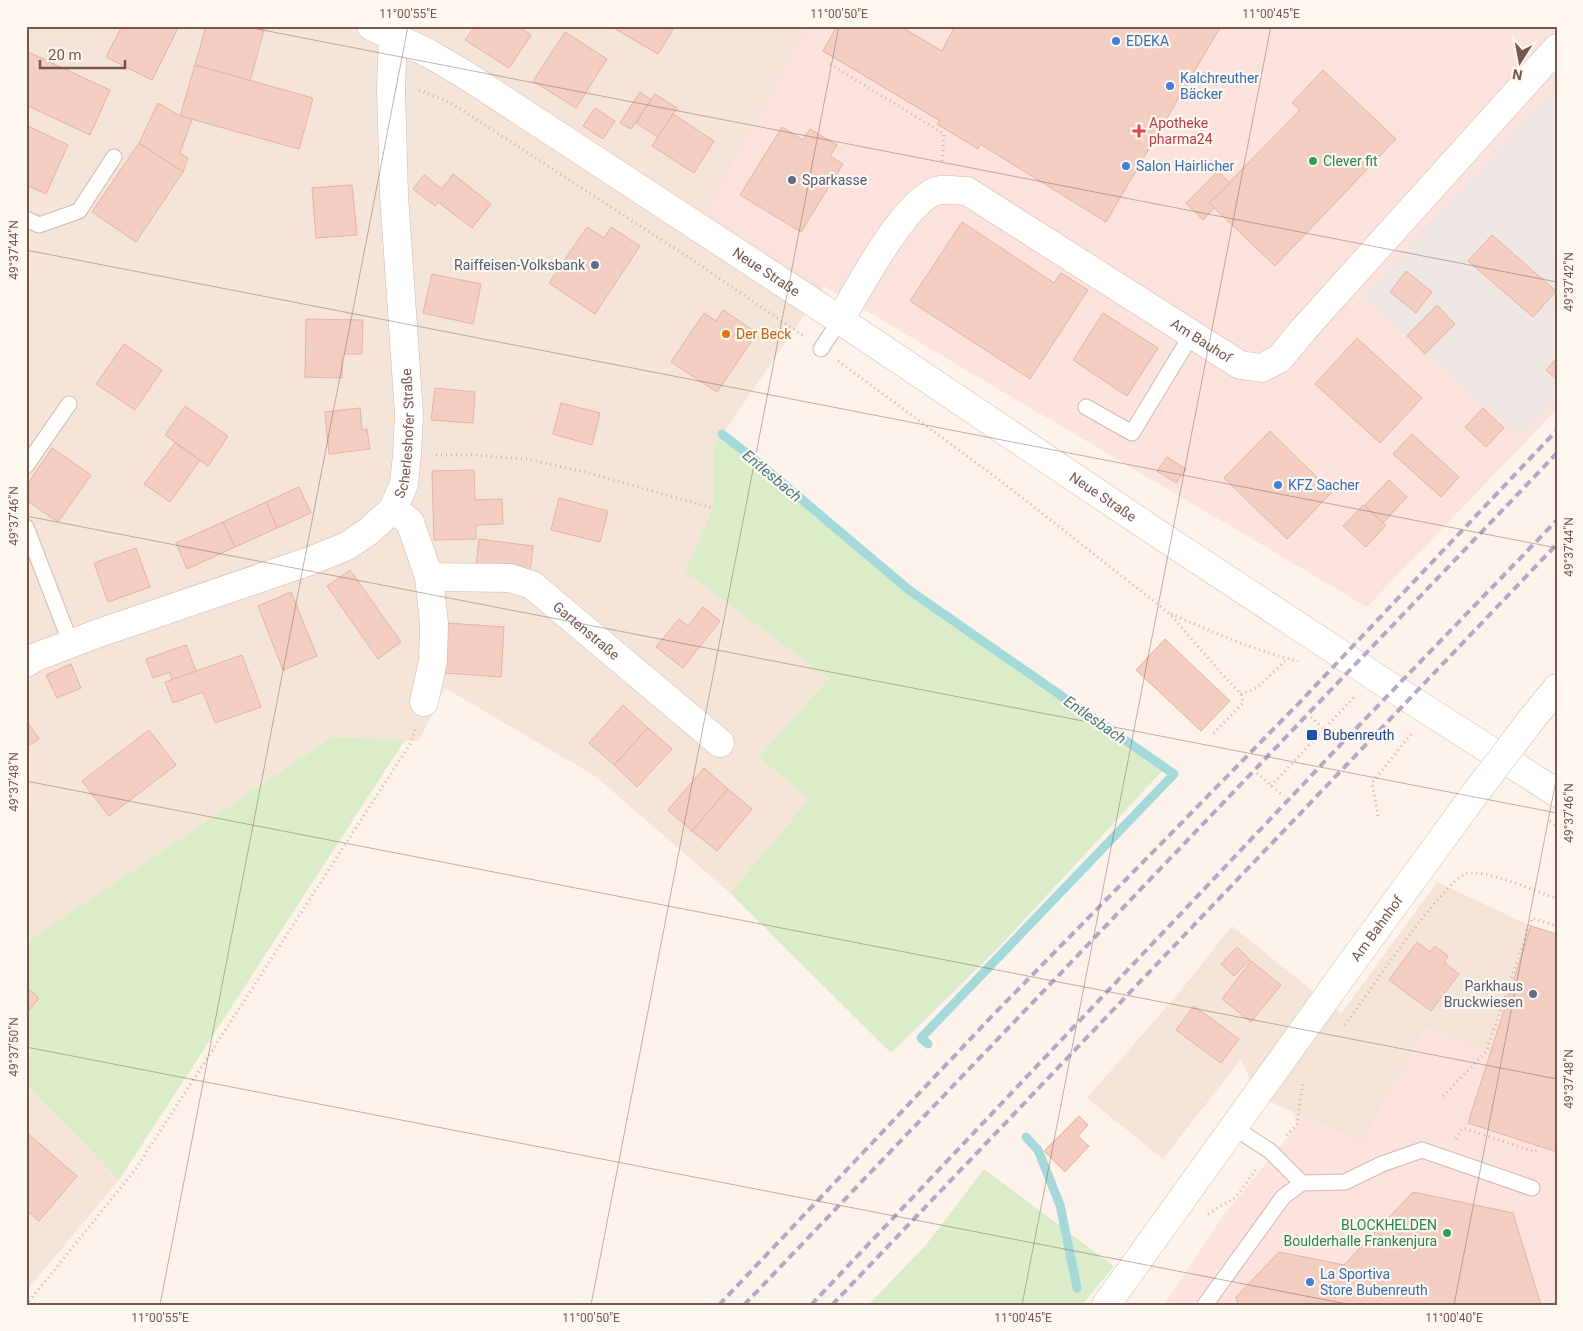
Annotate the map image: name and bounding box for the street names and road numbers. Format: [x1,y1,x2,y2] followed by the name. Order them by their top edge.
[730,244,803,300] street label: Neue Straße
[1168,315,1235,366] street label: Am Bauhof
[391,368,417,501] street label: Scherleshofer Straße
[1067,469,1139,525] street label: Neue Straße
[550,598,623,663] street label: Gartenstraße
[1348,892,1406,964] street label: Am Bahnhof

